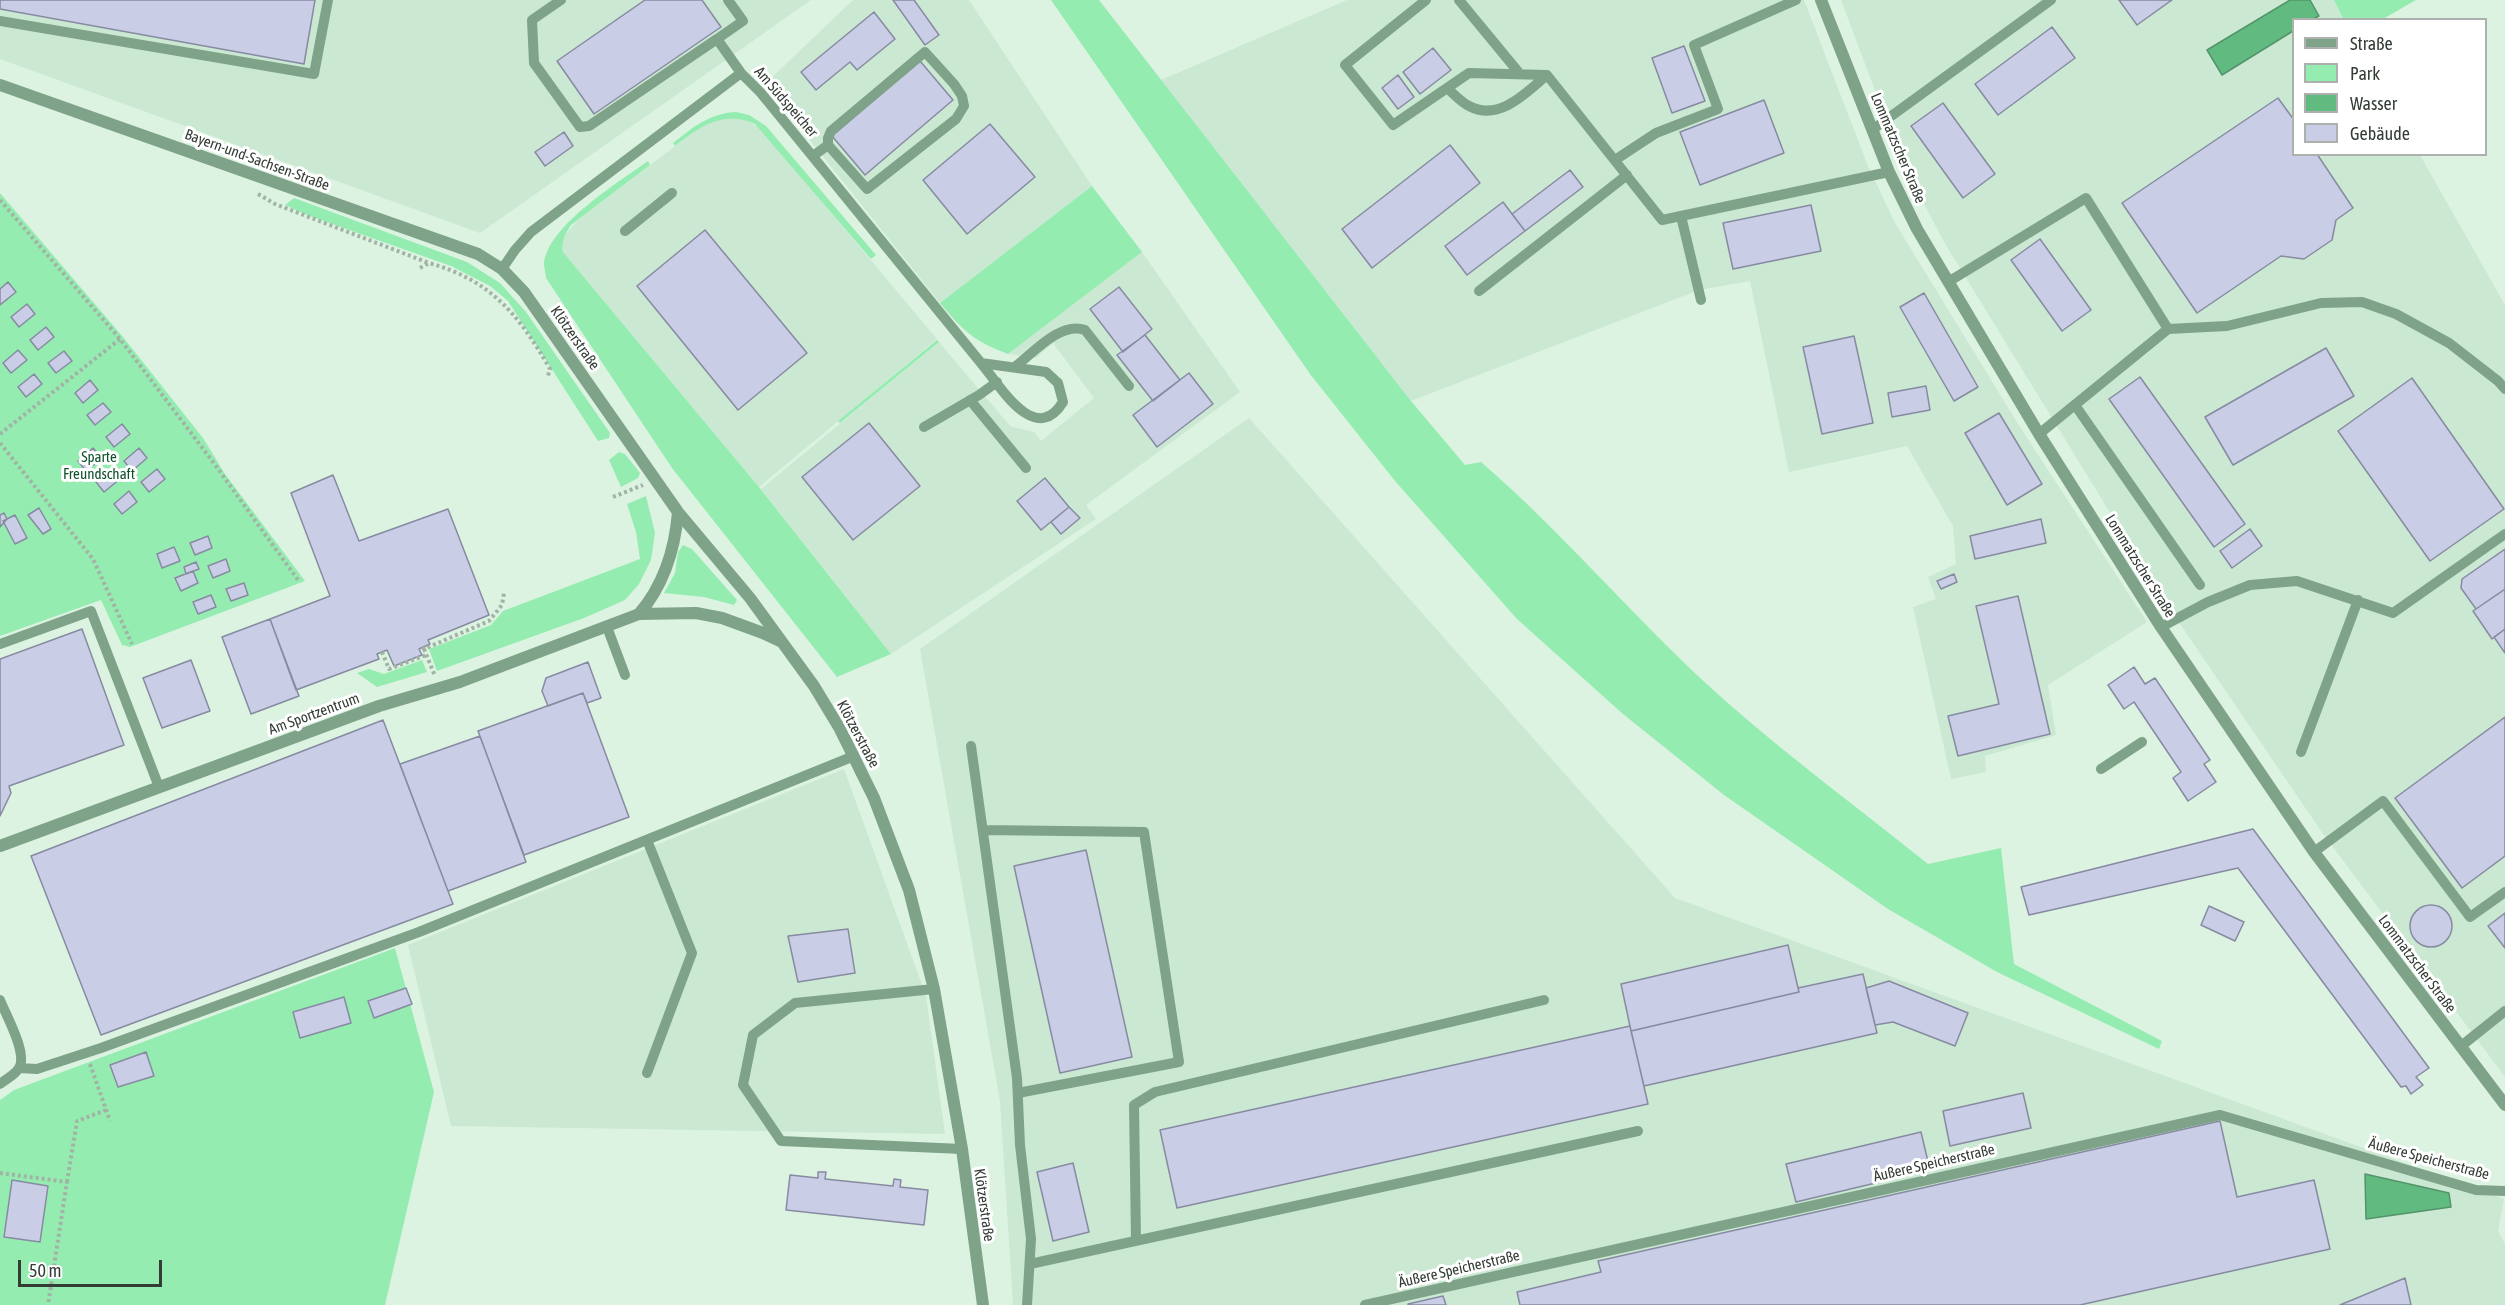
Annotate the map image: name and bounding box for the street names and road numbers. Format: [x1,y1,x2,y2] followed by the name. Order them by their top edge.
[750,63,822,141] street label: Am Südspeicher
[1867,90,1929,206] street label: Lommatzscher Straße
[182,125,332,195] street label: Bayern-und-Sachsen-Straße
[547,303,603,373] street label: Klötzerstraße
[2101,511,2179,621] street label: Lommatzscher Straße
[266,689,362,739] street label: Am Sportzentrum
[833,697,883,771] street label: Klötzerstraße
[2374,911,2460,1017] street label: Lommatzscher Straße
[2367,1134,2491,1184] street label: Äußere Speicherstraße
[1872,1140,1996,1186] street label: Äußere Speicherstraße
[970,1167,998,1243] street label: Klötzerstraße
[1397,1246,1521,1292] street label: Äußere Speicherstraße

